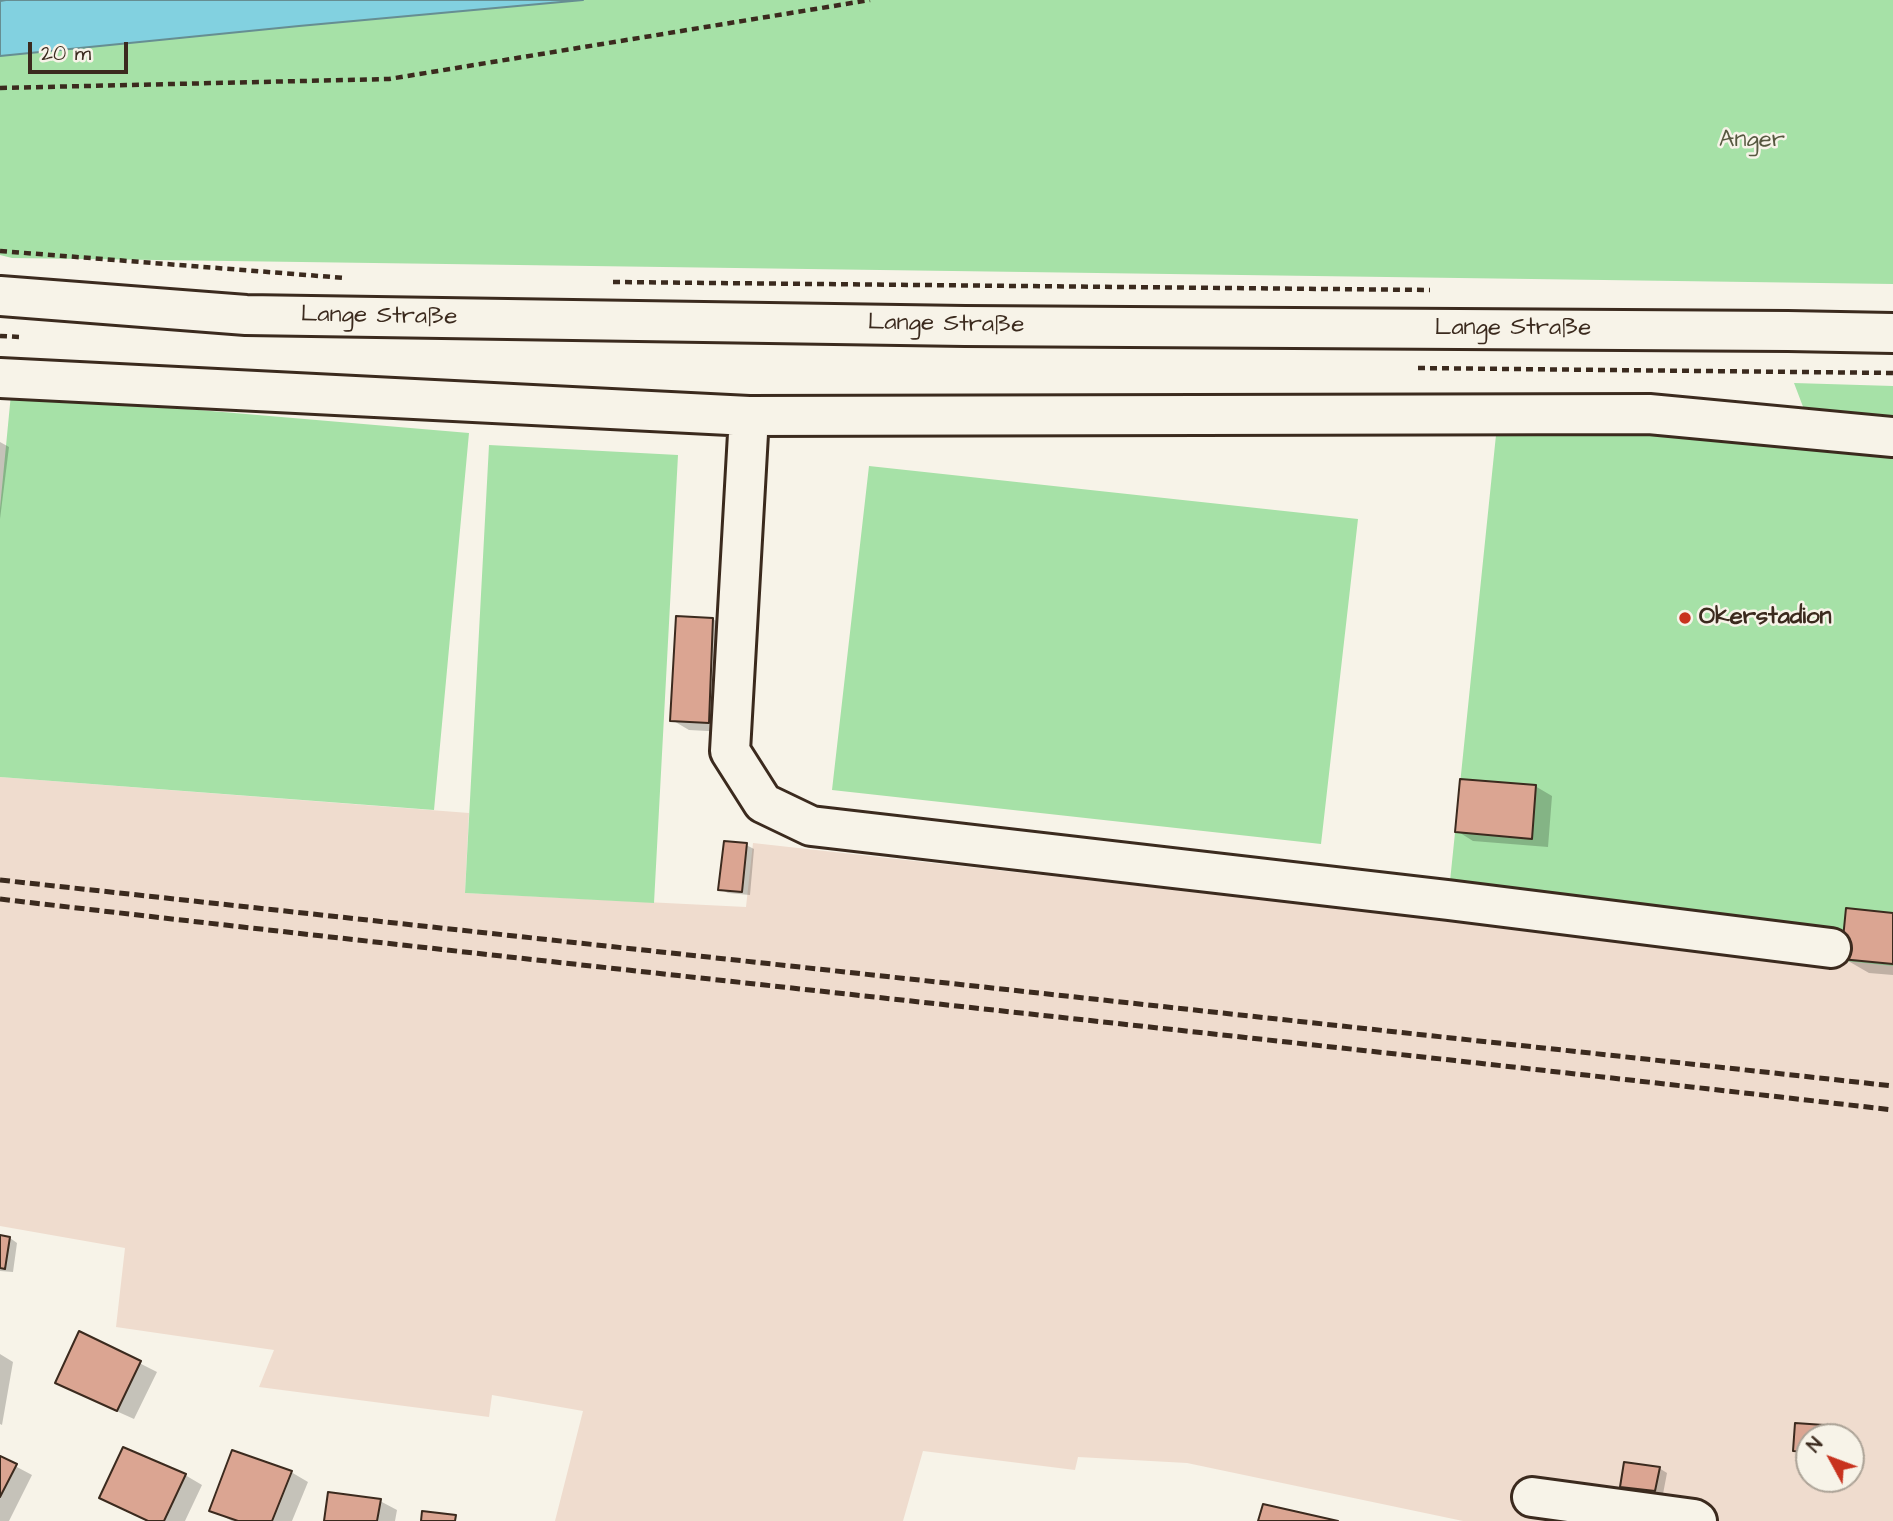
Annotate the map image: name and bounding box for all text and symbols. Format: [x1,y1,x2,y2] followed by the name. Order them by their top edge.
[32,28,131,72] scale bar
[41,39,91,68] text: 20 m
[1719,127,1785,155] park label: Anger
[301,301,457,333] street label: Lange Straße
[868,309,1024,341] street label: Lange Straße
[1435,315,1591,343] street label: Lange Straße
[1699,604,1831,632] place label: Okerstadion
[1677,610,1693,626] marker: Okerstadion
[1795,1423,1865,1493] north arrow
[1801,1432,1829,1459] text: N

